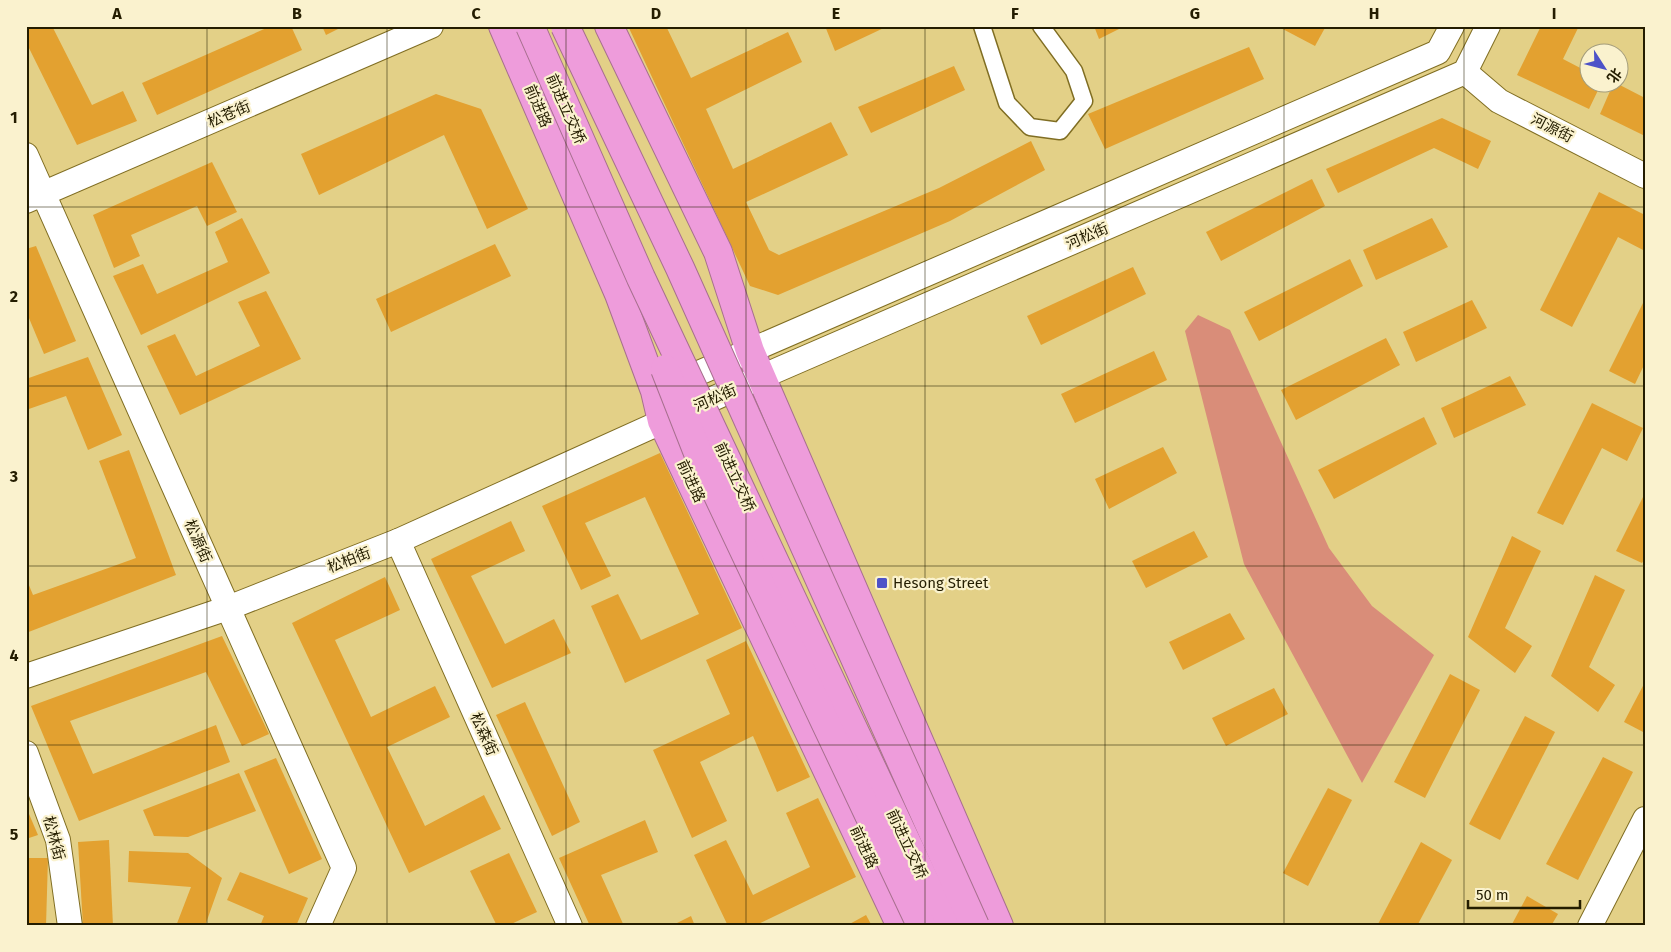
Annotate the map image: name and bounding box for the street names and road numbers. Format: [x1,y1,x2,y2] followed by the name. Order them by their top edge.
[543,71,589,147] street label: 前进立交桥
[521,82,555,130] street label: 前进路
[205,97,253,131] street label: 松苍街
[1528,110,1576,146] street label: 河源街
[1063,219,1111,253] street label: 河松街
[691,381,739,415] street label: 河松街
[711,439,759,515] street label: 前进立交桥
[673,457,709,505] street label: 前进路
[181,517,215,565] street label: 松源街
[325,544,373,576] street label: 松柏街
[467,710,501,758] street label: 松森街
[883,806,931,882] street label: 前进立交桥
[39,814,69,862] street label: 松林街
[846,823,882,871] street label: 前进路

